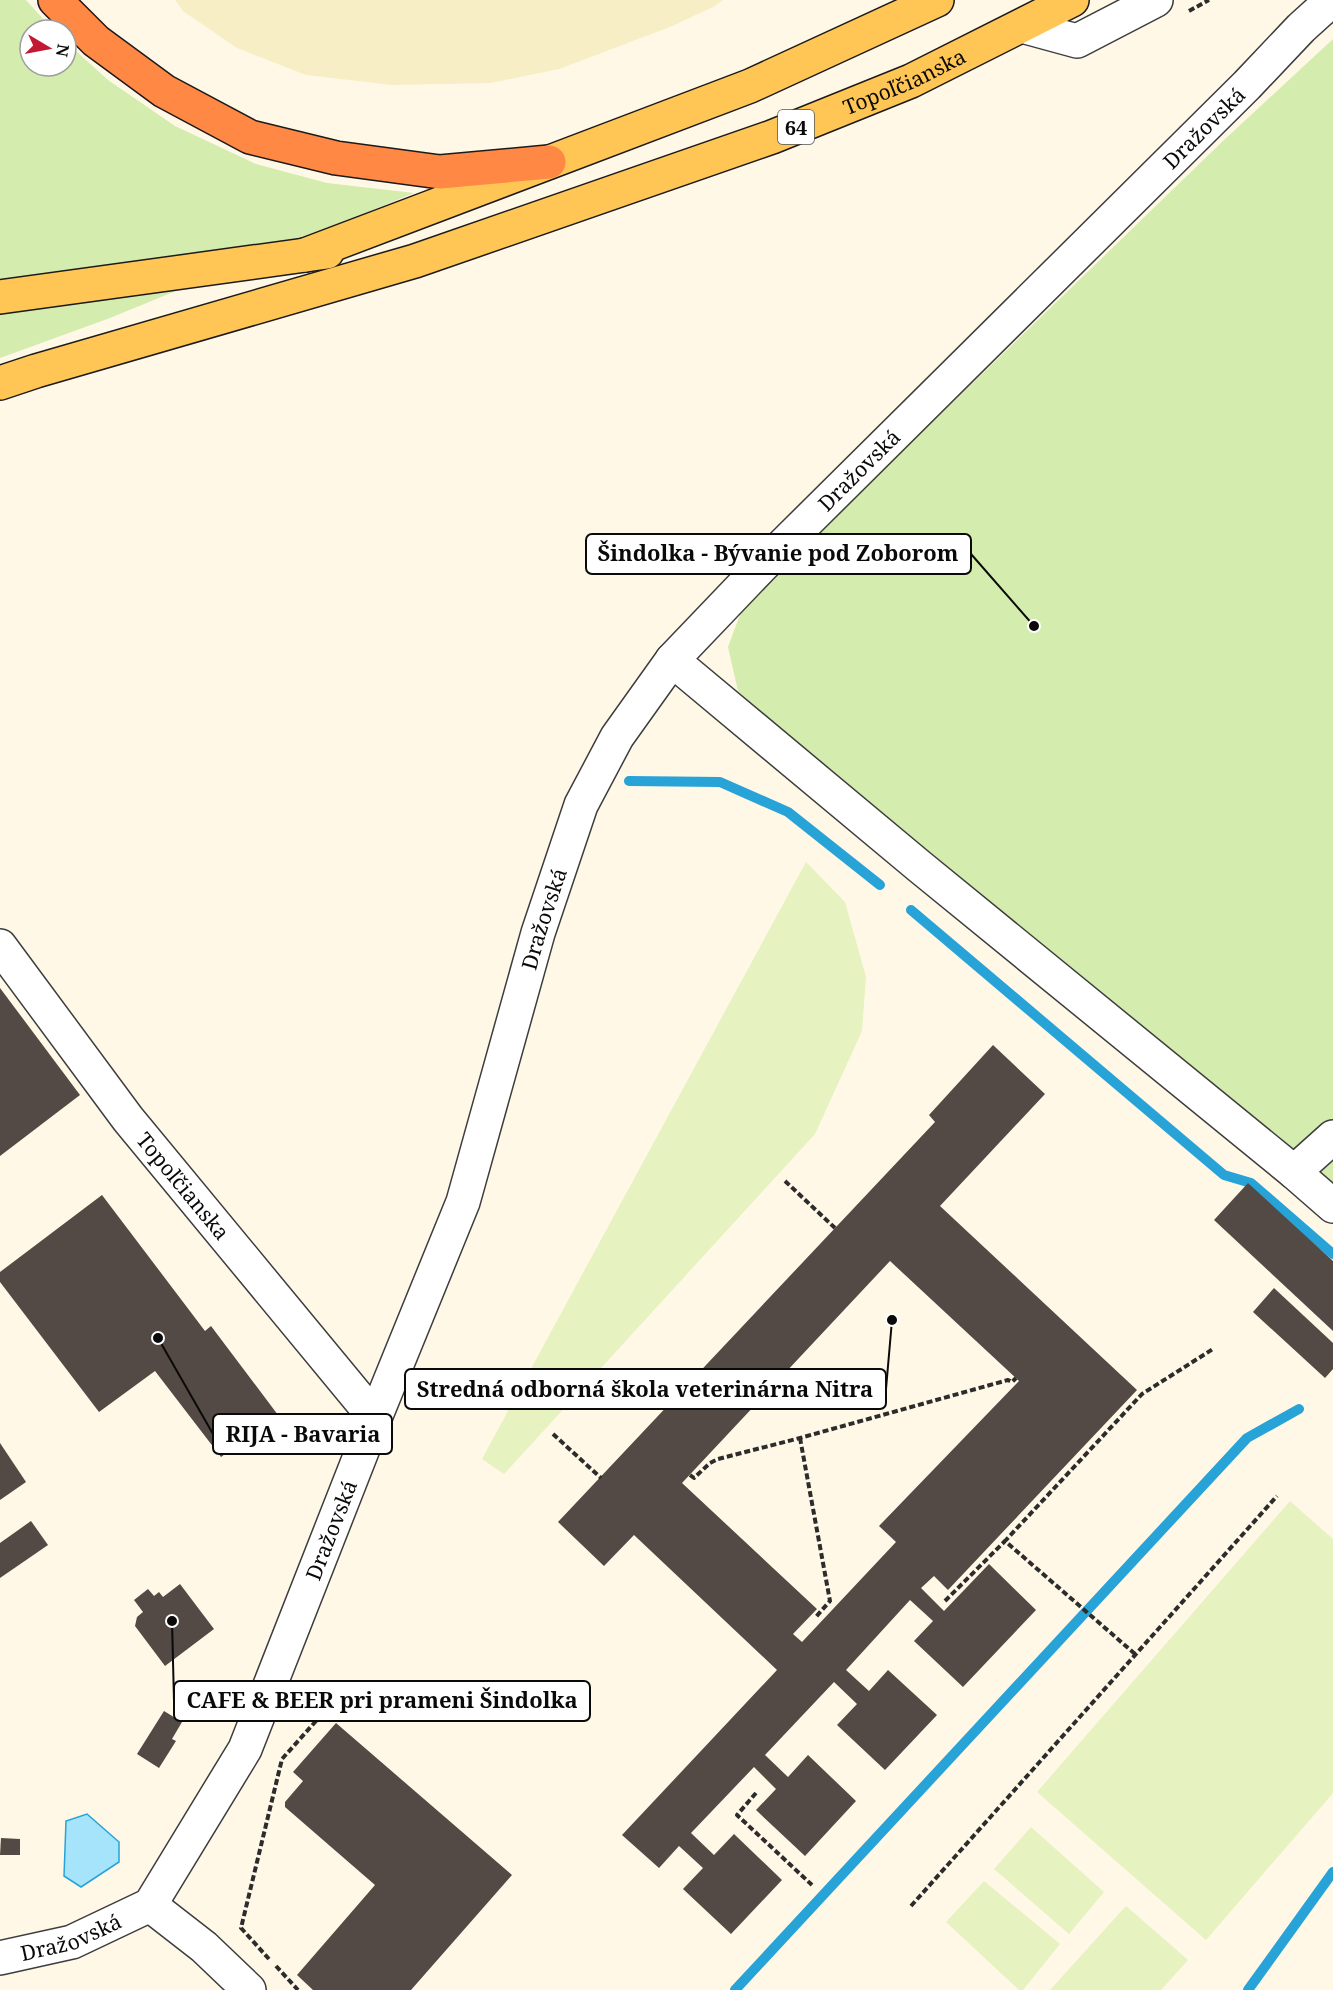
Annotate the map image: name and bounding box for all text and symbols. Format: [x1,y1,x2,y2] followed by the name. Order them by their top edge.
[18,18,78,78] north arrow
[51,42,75,59] text: N
[839,42,970,121] street label: Topoľčianska
[1157,81,1251,175] street label: Dražovská
[778,110,814,144] road number: 64
[812,423,906,517] street label: Dražovská
[586,534,971,574] callout: Šindolka - Bývanie pod Zoborom
[598,537,959,567] text: Šindolka - Bývanie pod Zoborom
[514,864,573,973] street label: Dražovská
[131,1126,236,1246] street label: Topoľčianska
[405,1369,886,1409] callout: Stredná odborná škola veterinárna Nitra
[417,1373,873,1403] text: Stredná odborná škola veterinárna Nitra
[213,1414,392,1454] callout: RIJA - Bavaria
[226,1418,381,1448] text: RIJA - Bavaria
[299,1476,363,1584] street label: Dražovská
[174,1681,590,1721] callout: CAFE & BEER pri prameni Šindolka
[186,1684,578,1714] text: CAFE & BEER pri prameni Šindolka
[18,1907,126,1967] street label: Dražovská

